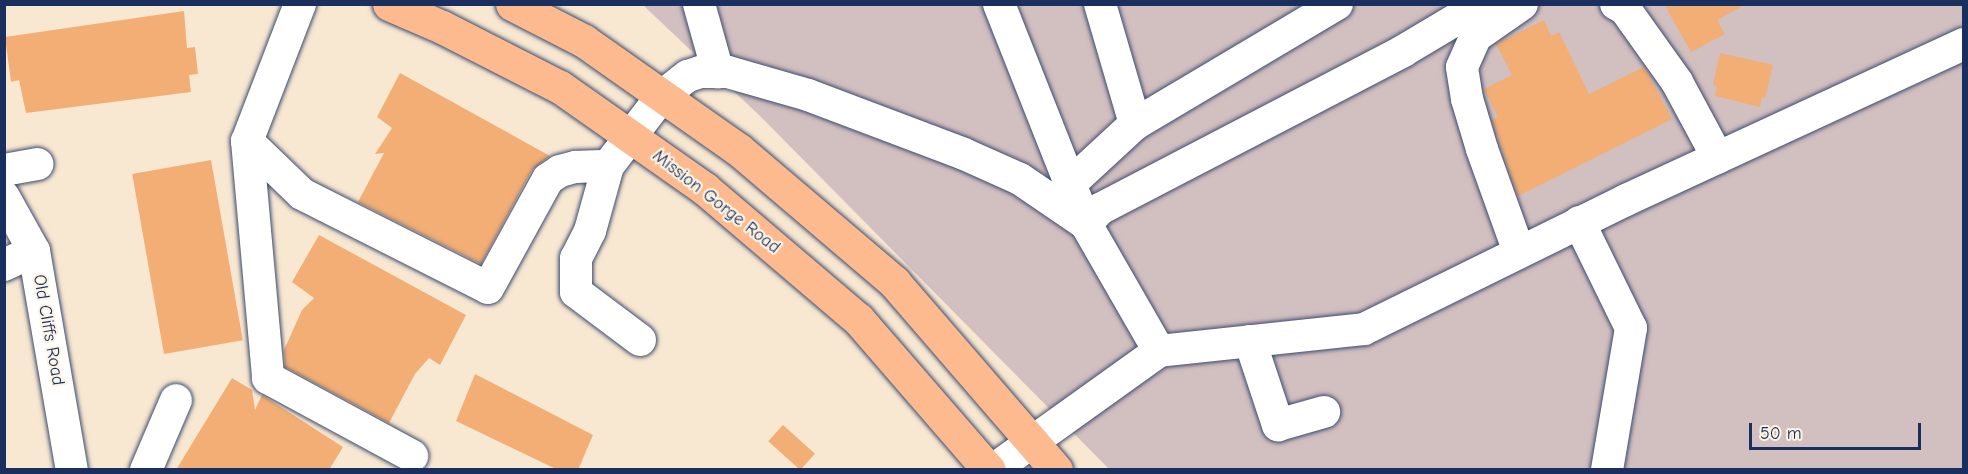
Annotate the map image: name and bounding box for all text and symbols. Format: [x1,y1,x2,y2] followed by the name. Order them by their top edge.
[648,145,784,259] street label: Mission Gorge Road
[28,273,68,387] street label: Old Cliffs Road
[1752,411,1924,449] scale bar
[1760,423,1802,444] text: 50 m

